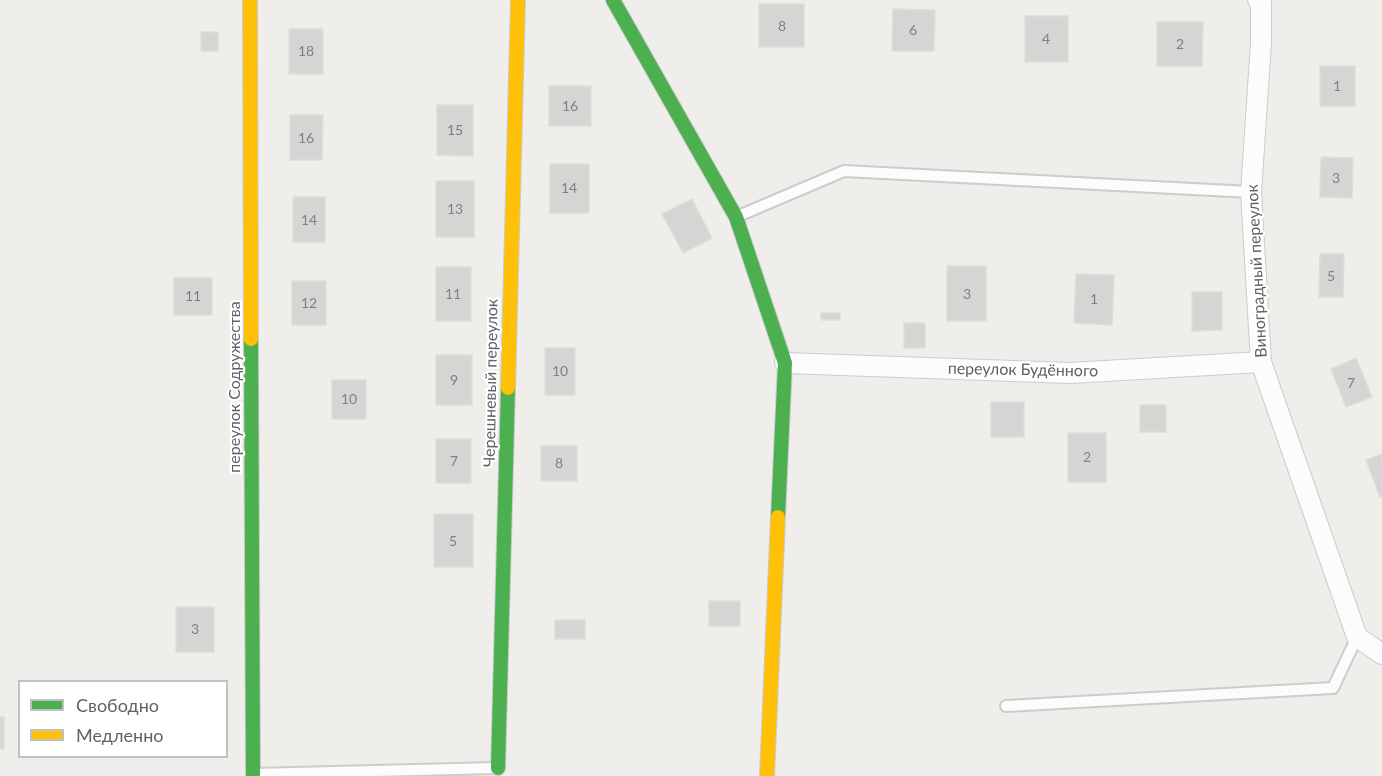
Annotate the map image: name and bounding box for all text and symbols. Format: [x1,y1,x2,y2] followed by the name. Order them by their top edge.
[778,18,786,34] house number: 8
[909,22,917,38] house number: 6
[1042,31,1050,47] house number: 4
[1176,36,1184,52] house number: 2
[298,43,314,59] house number: 18
[1333,78,1341,94] house number: 1
[562,98,578,114] house number: 16
[447,122,463,138] house number: 15
[298,130,314,146] house number: 16
[1332,170,1340,186] house number: 3
[561,180,577,196] house number: 14
[1243,184,1271,358] street label: Виноградный переулок
[447,201,463,217] house number: 13
[301,212,317,228] house number: 14
[1327,268,1335,284] house number: 5
[445,286,461,302] house number: 11
[963,286,971,302] house number: 3
[185,288,201,304] house number: 11
[1090,291,1098,307] house number: 1
[301,295,317,311] house number: 12
[480,299,502,467] street label: Черешневый переулок
[225,301,245,473] street label: переулок Содружества
[948,359,1098,381] street label: переулок Будённого
[552,363,568,379] house number: 10
[450,372,458,388] house number: 9
[1347,375,1355,391] house number: 7
[341,391,357,407] house number: 10
[1083,449,1091,465] house number: 2
[450,453,458,469] house number: 7
[555,455,563,471] house number: 8
[449,533,457,549] house number: 5
[191,621,199,637] house number: 3
[18,680,228,758] legend
[76,694,159,716] text: Свободно
[76,724,164,746] text: Медленно

